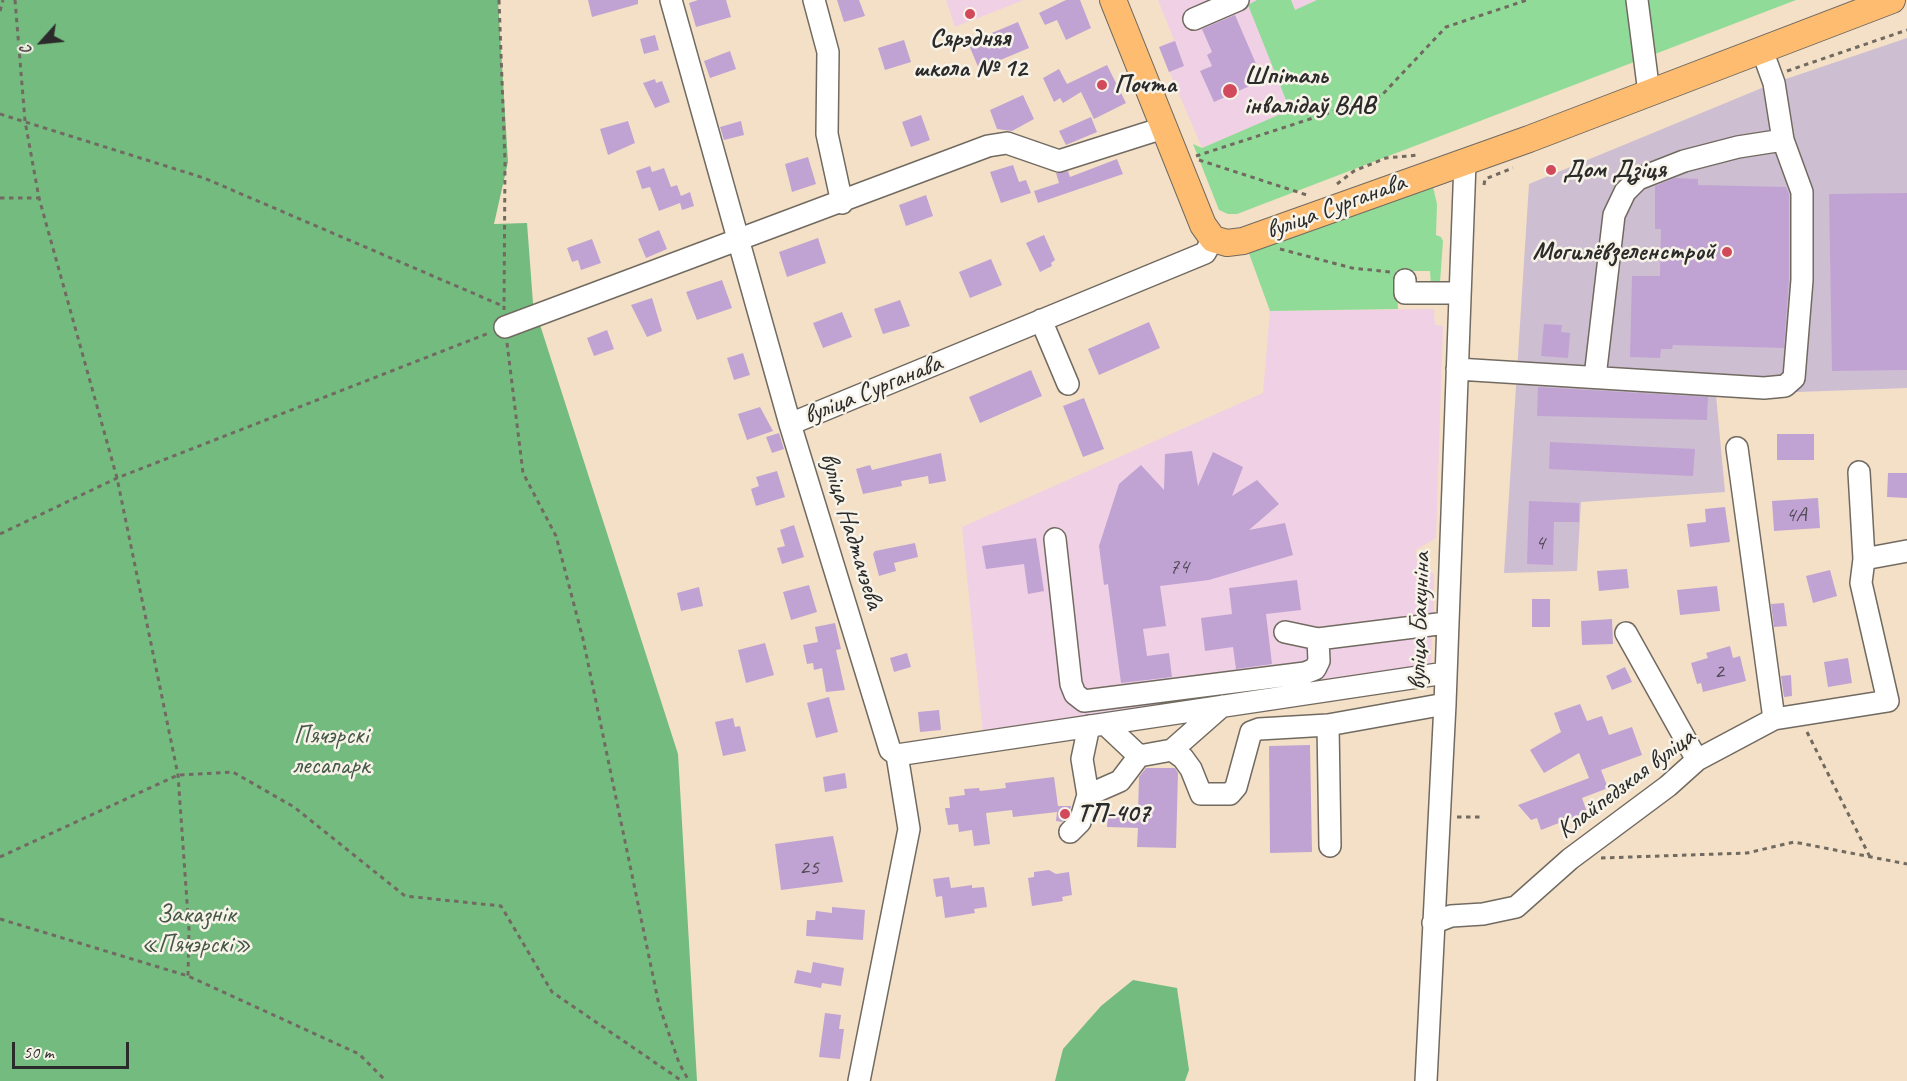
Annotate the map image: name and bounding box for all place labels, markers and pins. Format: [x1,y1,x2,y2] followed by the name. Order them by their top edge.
[963,7,977,21] marker: Сярэдняя школа № 12
[913,23,1027,84] place label: Сярэдняя школа № 12
[1244,60,1376,122] place label: Шпіталь інвалідаў ВАВ
[1114,69,1176,101] place label: Почта
[1095,78,1109,92] marker: Почта
[1221,82,1239,100] marker: Шпіталь інвалідаў ВАВ
[1563,154,1666,186] place label: Дом Дзіця
[1544,163,1558,177] marker: Дом Дзіця
[1533,236,1715,268] place label: Могилёвзеленстрой
[1720,245,1734,259] marker: Могилёвзеленстрой
[1077,798,1150,830] place label: ТП-407
[1058,807,1072,821] marker: ТП-407

